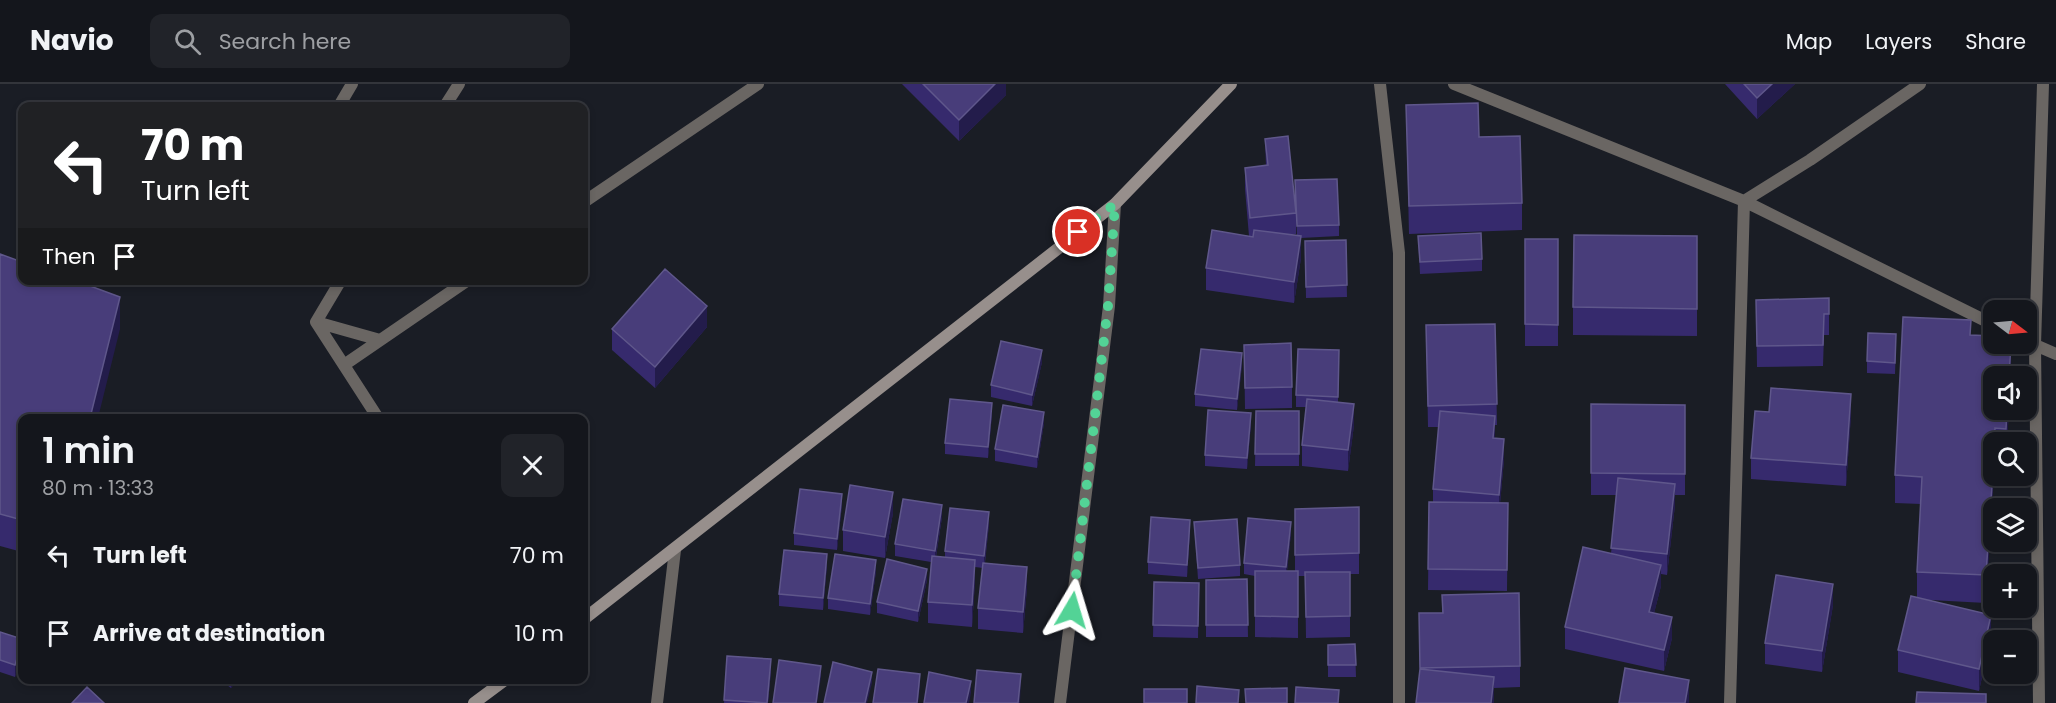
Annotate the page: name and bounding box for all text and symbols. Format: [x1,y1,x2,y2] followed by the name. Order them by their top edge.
[150,14,570,68] search box
[30,21,114,60] text: Navio
[171,25,204,58] icon: search
[219,26,351,57] text: Search here
[1786,27,1832,56] text: Map
[1865,27,1932,56] text: Layers
[1965,27,2026,56] text: Share
[141,116,244,175] text: 70 m
[42,126,120,204] icon: left
[141,172,250,209] text: Turn left
[1052,206,1103,257] pin
[1061,215,1094,248] icon: arrive
[108,240,141,273] icon: arrive
[42,241,96,272] text: Then
[1983,300,2037,354] north arrow
[1983,300,2037,684] map controls
[1983,366,2037,420] button: sound
[42,425,135,476] text: 1 min
[1983,432,2037,486] button: search
[501,434,564,497] button: close
[42,474,154,502] text: 80 m · 13:33
[1983,498,2037,552] button: layers
[42,539,75,572] icon: left
[93,540,187,571] text: Turn left
[510,540,564,571] text: 70 m
[1983,564,2037,618] button: +
[1040,578,1104,642] position arrow
[42,617,75,650] icon: arrive
[93,618,325,649] text: Arrive at destination
[515,618,564,649] text: 10 m
[1983,630,2037,684] button: −

